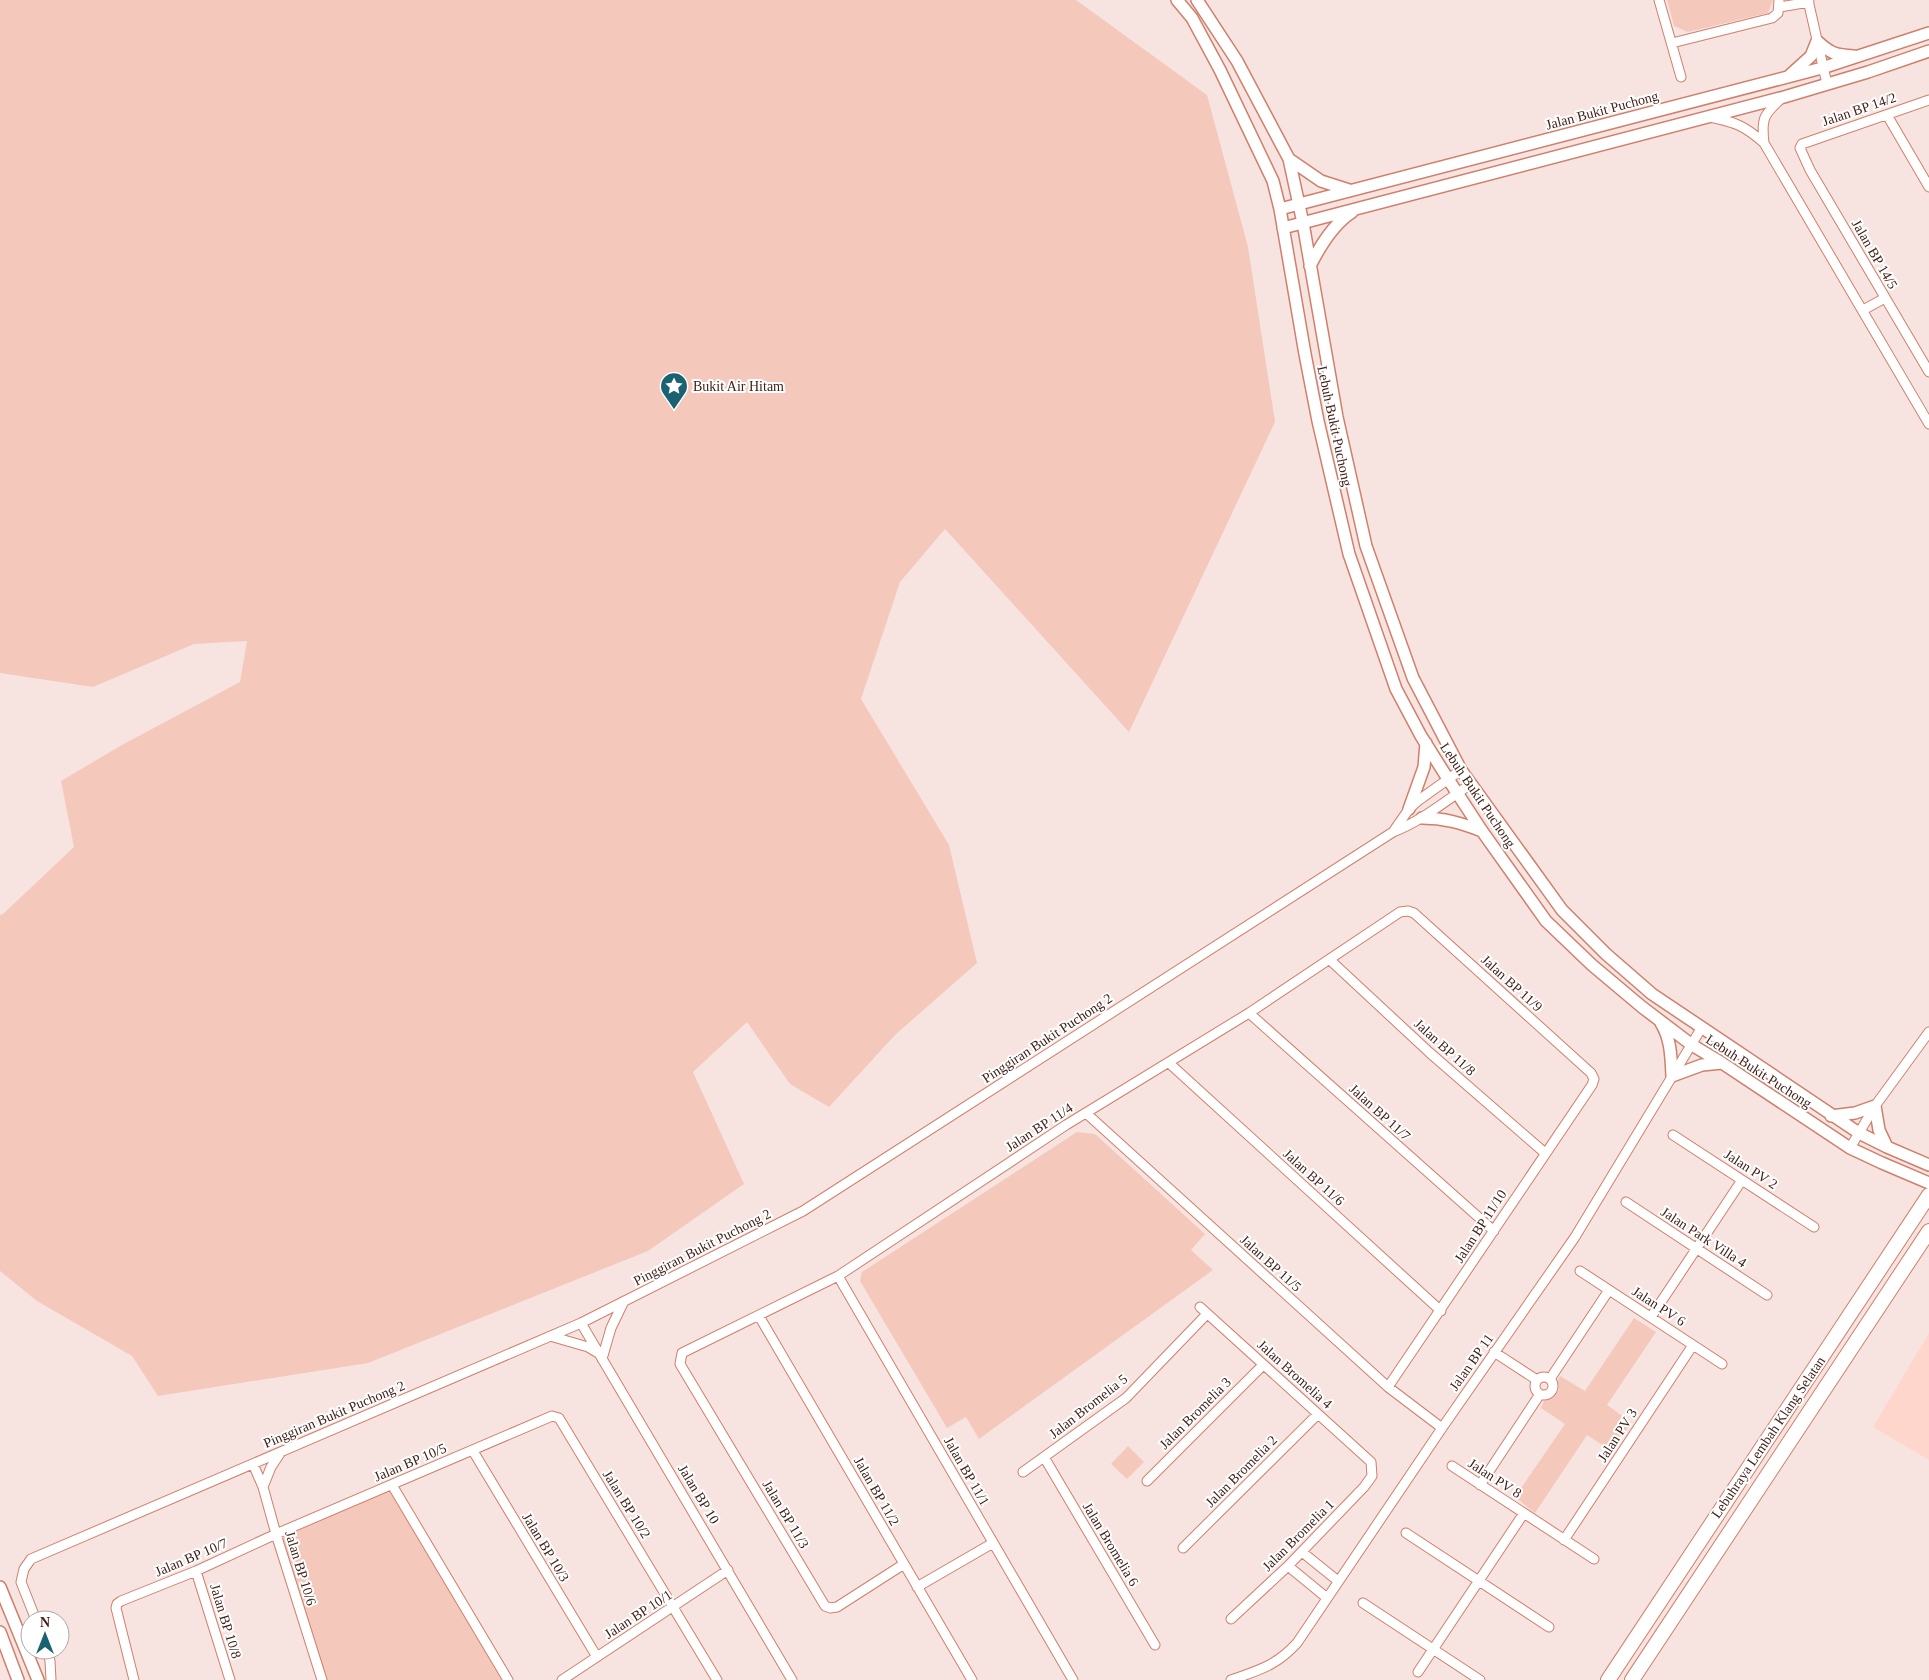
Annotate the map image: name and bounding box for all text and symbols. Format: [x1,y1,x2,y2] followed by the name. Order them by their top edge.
[1544,88,1660,133] street label: Jalan Bukit Puchong
[1820,90,1898,129] street label: Jalan BP 14/2
[1849,217,1900,291] street label: Jalan BP 14/5
[1314,364,1355,488] street label: Lebuh Bukit Puchong
[659,371,689,410] place icon: Bukit Air Hitam
[693,379,784,394] place label: Bukit Air Hitam
[1437,740,1518,850] street label: Lebuh Bukit Puchong
[1478,952,1545,1015] street label: Jalan BP 11/9
[979,991,1115,1086] street label: Pinggiran Bukit Puchong 2
[1411,1016,1478,1079] street label: Jalan BP 11/8
[1703,1032,1814,1111] street label: Lebuh Bukit Puchong
[1346,1081,1413,1144] street label: Jalan BP 11/7
[1003,1100,1076,1155] street label: Jalan BP 11/4
[1280,1146,1347,1209] street label: Jalan BP 11/6
[1721,1147,1780,1192] street label: Jalan PV 2
[1451,1187,1510,1265] street label: Jalan BP 11/10
[1658,1204,1749,1271] street label: Jalan Park Villa 4
[631,1206,773,1289] street label: Pinggiran Bukit Puchong 2
[1237,1232,1304,1295] street label: Jalan BP 11/5
[1629,1284,1688,1329] street label: Jalan PV 6
[1446,1331,1496,1394] street label: Jalan BP 11
[1254,1337,1335,1412] street label: Jalan Bromelia 4
[1709,1354,1828,1521] street label: Lebuhraya Lembah Klang Selatan
[1046,1371,1130,1442] street label: Jalan Bromelia 5
[1157,1375,1234,1452] street label: Jalan Bromelia 3
[261,1378,407,1451] street label: Pinggiran Bukit Puchong 2
[1595,1406,1640,1465] street label: Jalan PV 3
[1203,1433,1280,1510] street label: Jalan Bromelia 2
[941,1434,992,1508] street label: Jalan BP 11/1
[372,1440,449,1484] street label: Jalan BP 10/5
[851,1454,902,1528] street label: Jalan BP 11/2
[1465,1456,1524,1501] street label: Jalan PV 8
[675,1462,722,1527] street label: Jalan BP 10
[600,1468,653,1541] street label: Jalan BP 10/2
[759,1478,812,1551] street label: Jalan BP 11/3
[1260,1497,1337,1574] street label: Jalan Bromelia 1
[1080,1500,1141,1589] street label: Jalan Bromelia 6
[519,1510,572,1584] street label: Jalan BP 10/3
[282,1529,319,1607] street label: Jalan BP 10/6
[153,1535,230,1579] street label: Jalan BP 10/7
[207,1582,244,1660] street label: Jalan BP 10/8
[602,1587,675,1642] street label: Jalan BP 10/1
[20,1610,70,1660] north arrow
[40,1615,50,1630] text: N

